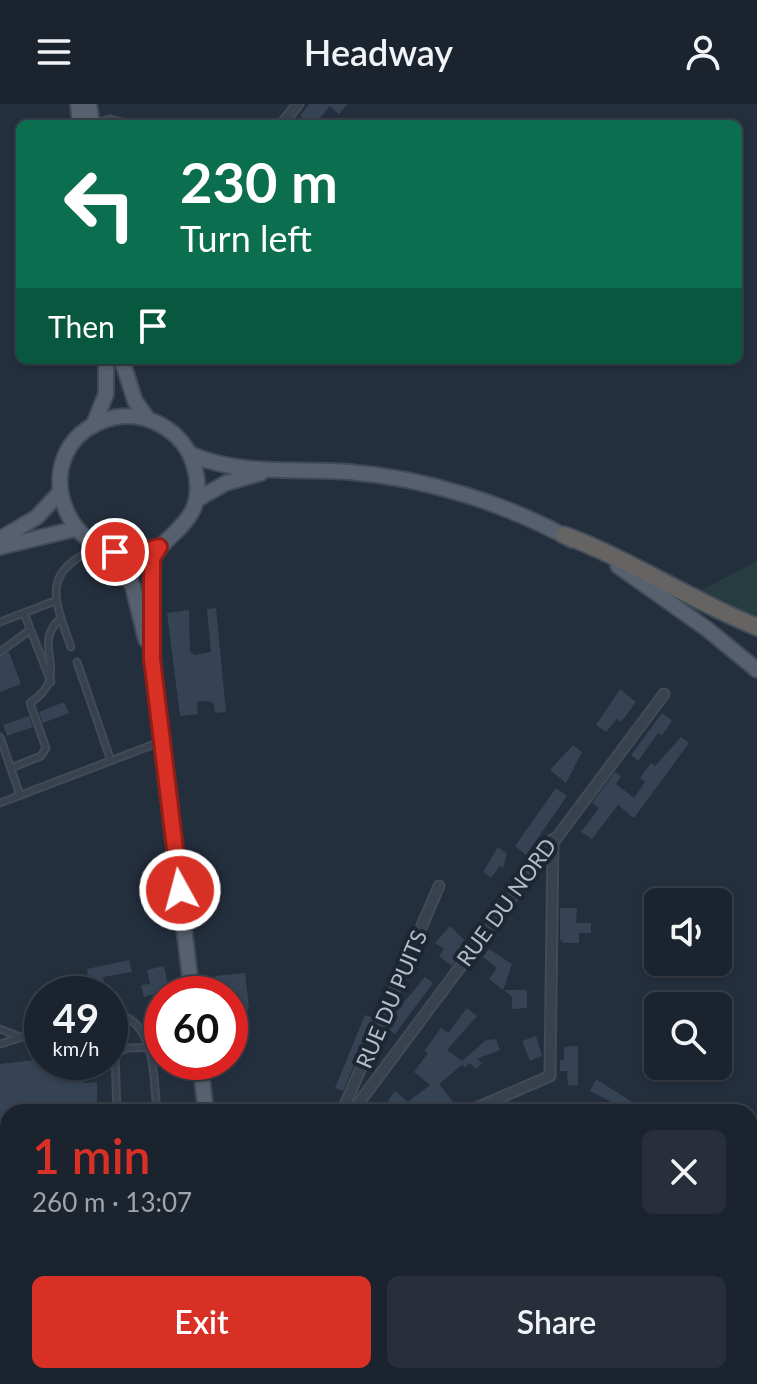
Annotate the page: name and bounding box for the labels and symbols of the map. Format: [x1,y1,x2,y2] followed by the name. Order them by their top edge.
[81,518,149,586] pin
[450,833,562,971] street label: RUE DU NORD
[138,848,222,932] position arrow
[350,926,432,1072] street label: RUE DU PUITS
[144,976,248,1080] speed limit sign: 60

